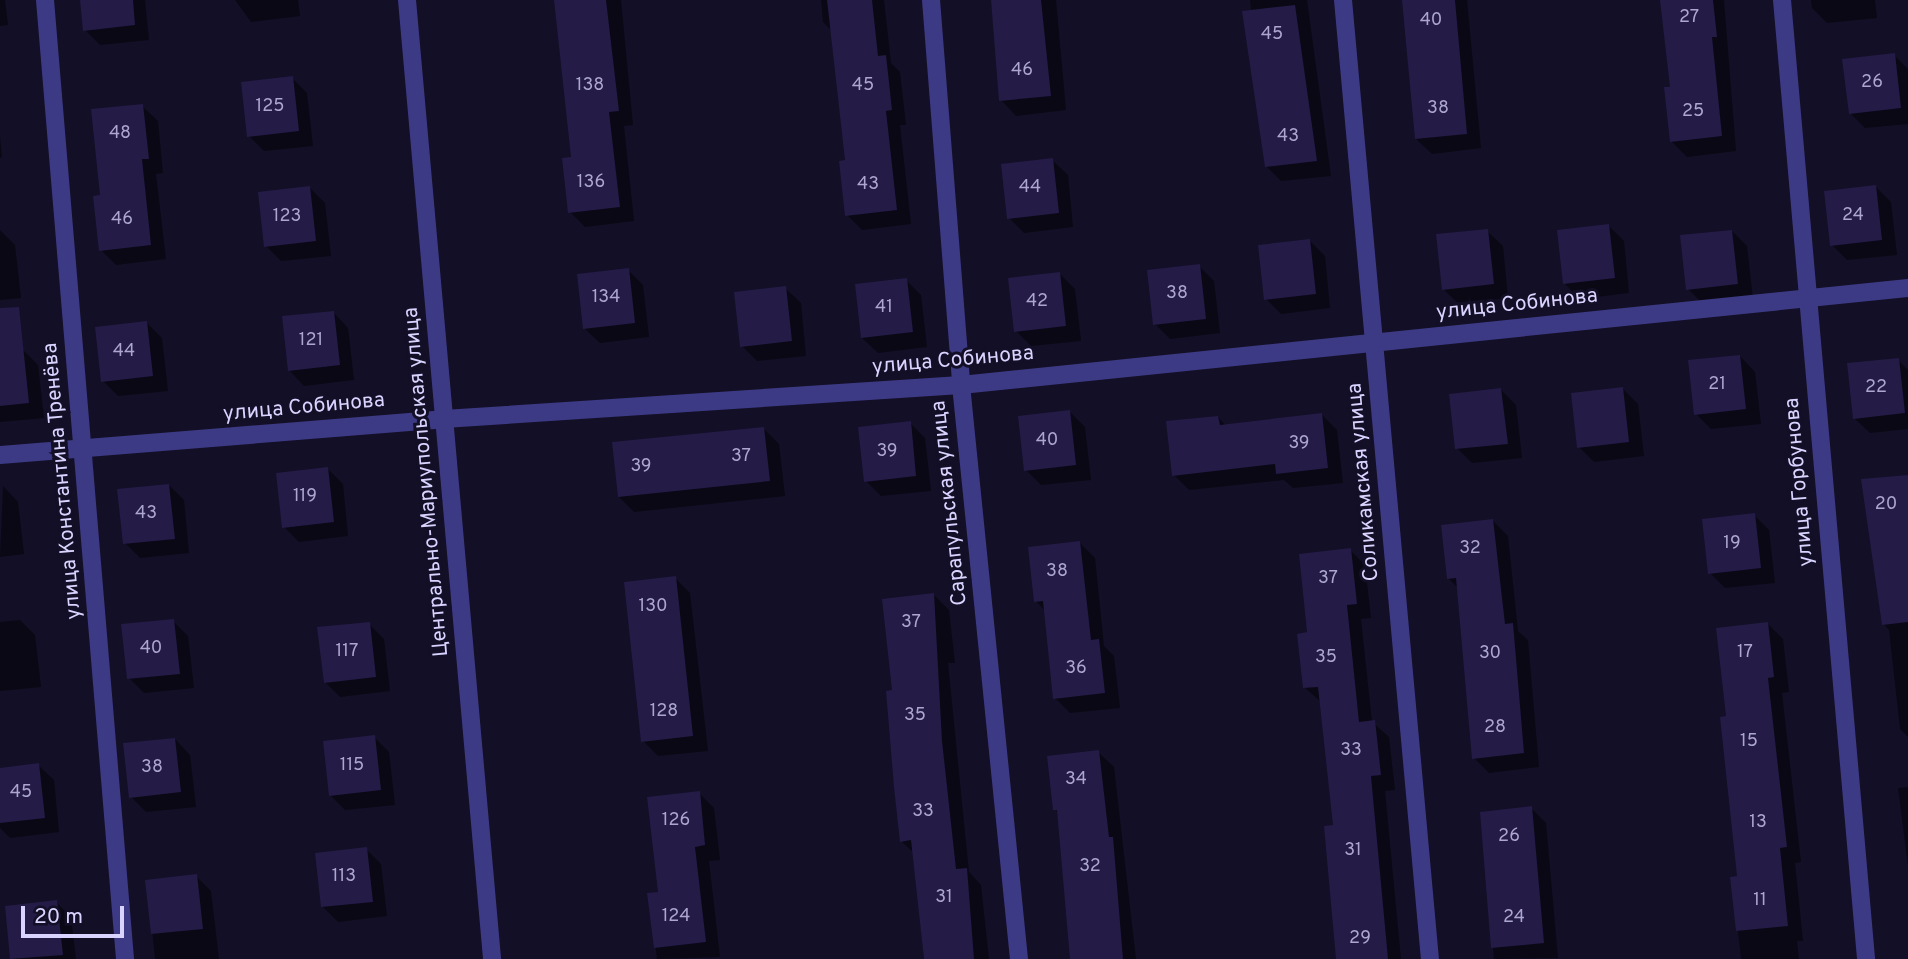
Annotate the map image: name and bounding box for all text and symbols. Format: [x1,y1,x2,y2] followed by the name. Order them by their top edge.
[1679,7,1699,29] house number: 27
[1420,10,1442,32] house number: 40
[1261,24,1283,46] house number: 45
[1011,60,1033,82] house number: 46
[1861,72,1883,94] house number: 26
[576,75,604,97] house number: 138
[852,75,874,97] house number: 45
[256,96,284,118] house number: 125
[1427,98,1449,120] house number: 38
[1682,101,1704,123] house number: 25
[109,123,131,145] house number: 48
[1277,126,1299,148] house number: 43
[577,172,605,194] house number: 136
[857,174,879,196] house number: 43
[1019,177,1041,199] house number: 44
[1842,205,1864,227] house number: 24
[273,206,301,228] house number: 123
[111,209,133,231] house number: 46
[1166,283,1188,305] house number: 38
[1435,284,1599,326] street label: улица Собинова
[592,287,620,309] house number: 134
[1026,291,1048,313] house number: 42
[875,297,893,319] house number: 41
[399,306,455,658] street label: Центрально-Мариупольская улица
[299,330,323,352] house number: 121
[38,341,88,621] street label: улица Константина Тренёва
[113,341,135,363] house number: 44
[871,341,1035,381] street label: улица Собинова
[1708,374,1726,396] house number: 21
[1865,377,1887,399] house number: 22
[1343,382,1385,582] street label: Соликамская улица
[222,388,386,428] street label: улица Собинова
[1780,396,1820,568] street label: улица Горбунова
[927,399,973,607] street label: Сарапульская улица
[1036,430,1058,452] house number: 40
[1288,433,1310,455] house number: 39
[876,441,898,463] house number: 39
[731,446,751,468] house number: 37
[630,456,652,478] house number: 39
[293,486,317,508] house number: 119
[1875,494,1897,516] house number: 20
[135,503,157,525] house number: 43
[1723,533,1741,555] house number: 19
[1459,538,1481,560] house number: 32
[1046,561,1068,583] house number: 38
[1318,568,1338,590] house number: 37
[639,596,667,618] house number: 130
[901,612,921,634] house number: 37
[140,638,162,660] house number: 40
[336,641,358,663] house number: 117
[1737,642,1753,664] house number: 17
[1479,643,1501,665] house number: 30
[1315,647,1337,669] house number: 35
[1065,658,1087,680] house number: 36
[650,701,678,723] house number: 128
[904,705,926,727] house number: 35
[1484,717,1506,739] house number: 28
[1740,731,1758,753] house number: 15
[1340,740,1362,762] house number: 33
[340,755,364,777] house number: 115
[141,757,163,779] house number: 38
[1065,769,1087,791] house number: 34
[10,782,32,804] house number: 45
[912,801,934,823] house number: 33
[662,810,690,832] house number: 126
[1749,812,1767,834] house number: 13
[1498,826,1520,848] house number: 26
[1344,840,1362,862] house number: 31
[1079,856,1101,878] house number: 32
[332,866,356,888] house number: 113
[935,887,953,909] house number: 31
[1753,890,1767,912] house number: 11
[24,892,128,936] scale bar
[34,904,83,931] text: 20 m
[662,906,690,928] house number: 124
[1503,907,1525,929] house number: 24
[1349,928,1371,950] house number: 29

